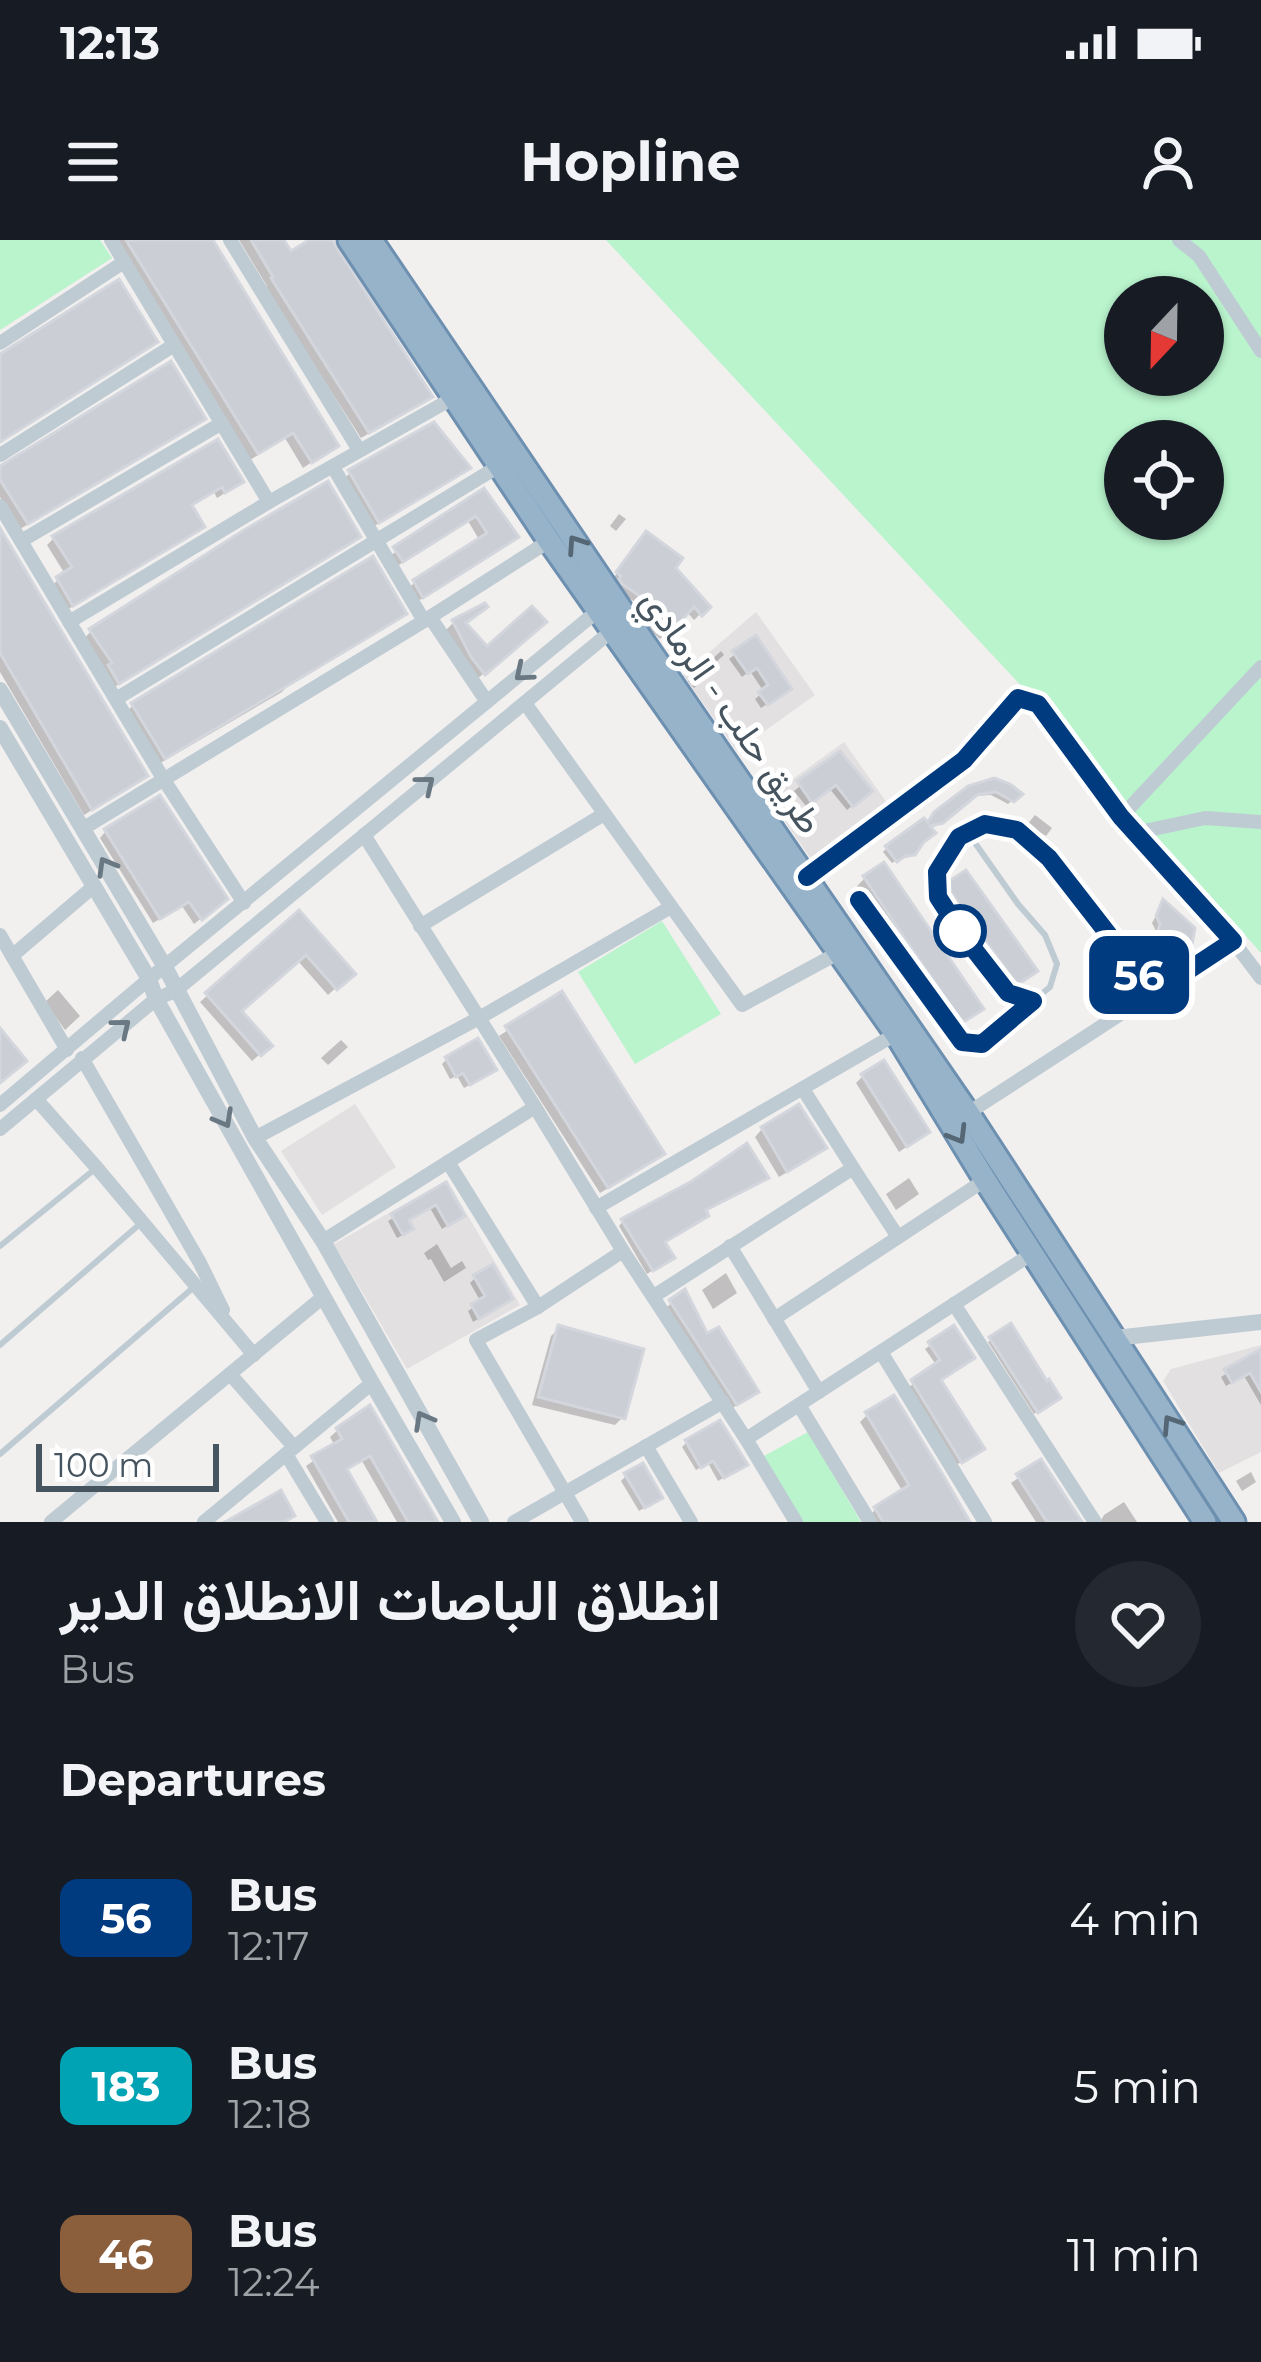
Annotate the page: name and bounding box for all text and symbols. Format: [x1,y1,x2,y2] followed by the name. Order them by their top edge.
[60,15,160,70] text: 12:13
[60,129,126,195] icon: menu
[520,129,741,195] text: Hopline
[1135,129,1201,195] icon: person
[1104,276,1224,396] north arrow
[1104,276,1224,540] map controls
[1104,420,1224,540] button: locate
[569,535,591,557] one-way arrow
[625,580,833,846] street label: طريق حلب - الرمادي
[515,658,537,680] one-way arrow
[412,777,434,798] one-way arrow
[97,857,120,879] one-way arrow
[935,906,985,956] unlabelled marker
[1085,936,1193,1014] line badge: 56
[1113,949,1165,1001] text: 56
[108,1019,130,1041] one-way arrow
[209,1106,232,1128] one-way arrow
[944,1122,966,1144] one-way arrow
[415,1411,438,1433] one-way arrow
[1163,1415,1185,1437] one-way arrow
[36,1438,219,1491] scale bar
[54,1445,153,1485] text: 100 m
[1075,1561,1201,1687] button: heart
[60,1565,721,1634] text: انطلاق الباصات الانطلاق الدير
[60,1645,135,1693] text: Bus
[60,1752,326,1807] text: Departures
[228,1867,317,1922] text: Bus
[1069,1891,1201,1946] text: 4 min
[100,1892,152,1944] text: 56
[228,1922,310,1970] text: 12:17
[228,2035,317,2090] text: Bus
[1073,2059,1201,2114] text: 5 min
[91,2060,161,2112] text: 183
[228,2090,311,2138] text: 12:18
[228,2203,317,2258] text: Bus
[1066,2227,1201,2282] text: 11 min
[98,2228,154,2280] text: 46
[228,2258,320,2306] text: 12:24

